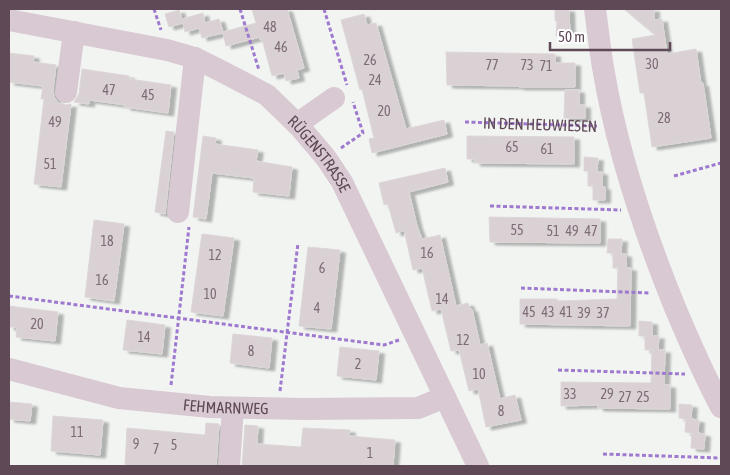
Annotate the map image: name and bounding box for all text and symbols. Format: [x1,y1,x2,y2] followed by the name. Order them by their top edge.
[263,19,277,35] house number: 48
[550,20,670,52] scale bar
[558,28,585,45] text: 50 m
[274,39,288,55] house number: 46
[363,52,377,68] house number: 26
[645,56,659,72] house number: 30
[485,57,499,73] house number: 77
[520,57,534,73] house number: 73
[539,58,553,74] house number: 71
[368,72,382,88] house number: 24
[102,82,116,98] house number: 47
[141,87,155,103] house number: 45
[377,103,391,119] house number: 20
[657,110,671,126] house number: 28
[284,112,354,195] street label: RÜGENSTRASSE
[48,114,62,130] house number: 49
[483,114,597,135] street label: IN DEN HEUWIESEN
[505,139,519,155] house number: 65
[540,141,554,157] house number: 61
[43,156,57,172] house number: 51
[510,222,524,238] house number: 55
[546,223,560,239] house number: 51
[565,223,579,239] house number: 49
[584,223,598,239] house number: 47
[100,233,114,249] house number: 18
[420,245,434,261] house number: 16
[208,247,222,263] house number: 12
[319,260,326,276] house number: 6
[95,272,109,288] house number: 16
[203,286,217,302] house number: 10
[435,291,449,307] house number: 14
[314,300,321,316] house number: 4
[522,304,536,320] house number: 45
[541,304,555,320] house number: 43
[559,304,573,320] house number: 41
[577,305,591,321] house number: 39
[596,305,610,321] house number: 37
[30,316,44,332] house number: 20
[137,329,151,345] house number: 14
[456,332,470,348] house number: 12
[248,343,255,359] house number: 8
[355,356,361,372] house number: 2
[472,366,486,382] house number: 10
[563,386,577,402] house number: 33
[600,386,614,402] house number: 29
[618,389,632,405] house number: 27
[636,389,650,405] house number: 25
[182,395,269,417] street label: FEHMARNWEG
[498,403,505,419] house number: 8
[70,424,84,440] house number: 11
[133,436,139,452] house number: 9
[171,437,177,453] house number: 5
[153,441,159,457] house number: 7
[367,445,373,461] house number: 1

